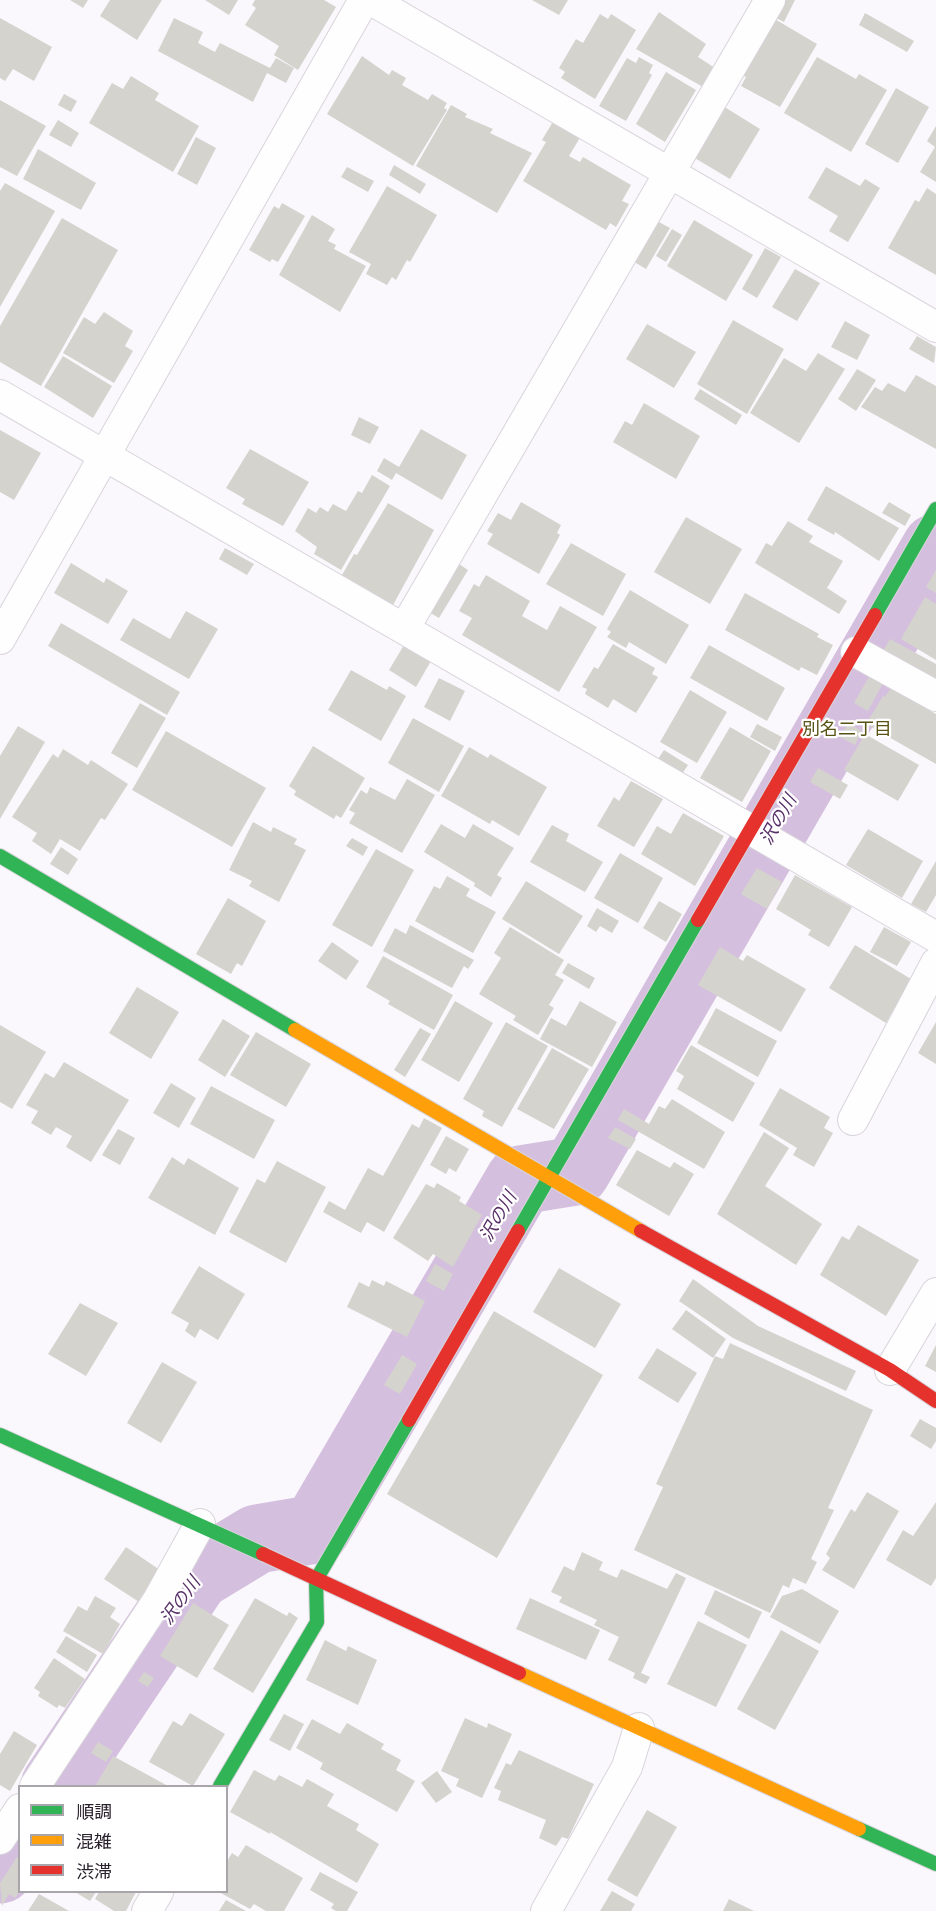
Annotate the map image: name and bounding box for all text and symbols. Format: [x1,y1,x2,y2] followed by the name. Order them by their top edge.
[802,719,892,741] district label: 別名二丁目
[756,791,802,849] water label: 沢の川
[476,1188,522,1246] water label: 沢の川
[156,1573,206,1629] water label: 沢の川
[18,1785,228,1893] legend
[76,1802,112,1822] text: 順調
[76,1832,112,1852] text: 混雑
[76,1862,112,1882] text: 渋滞

